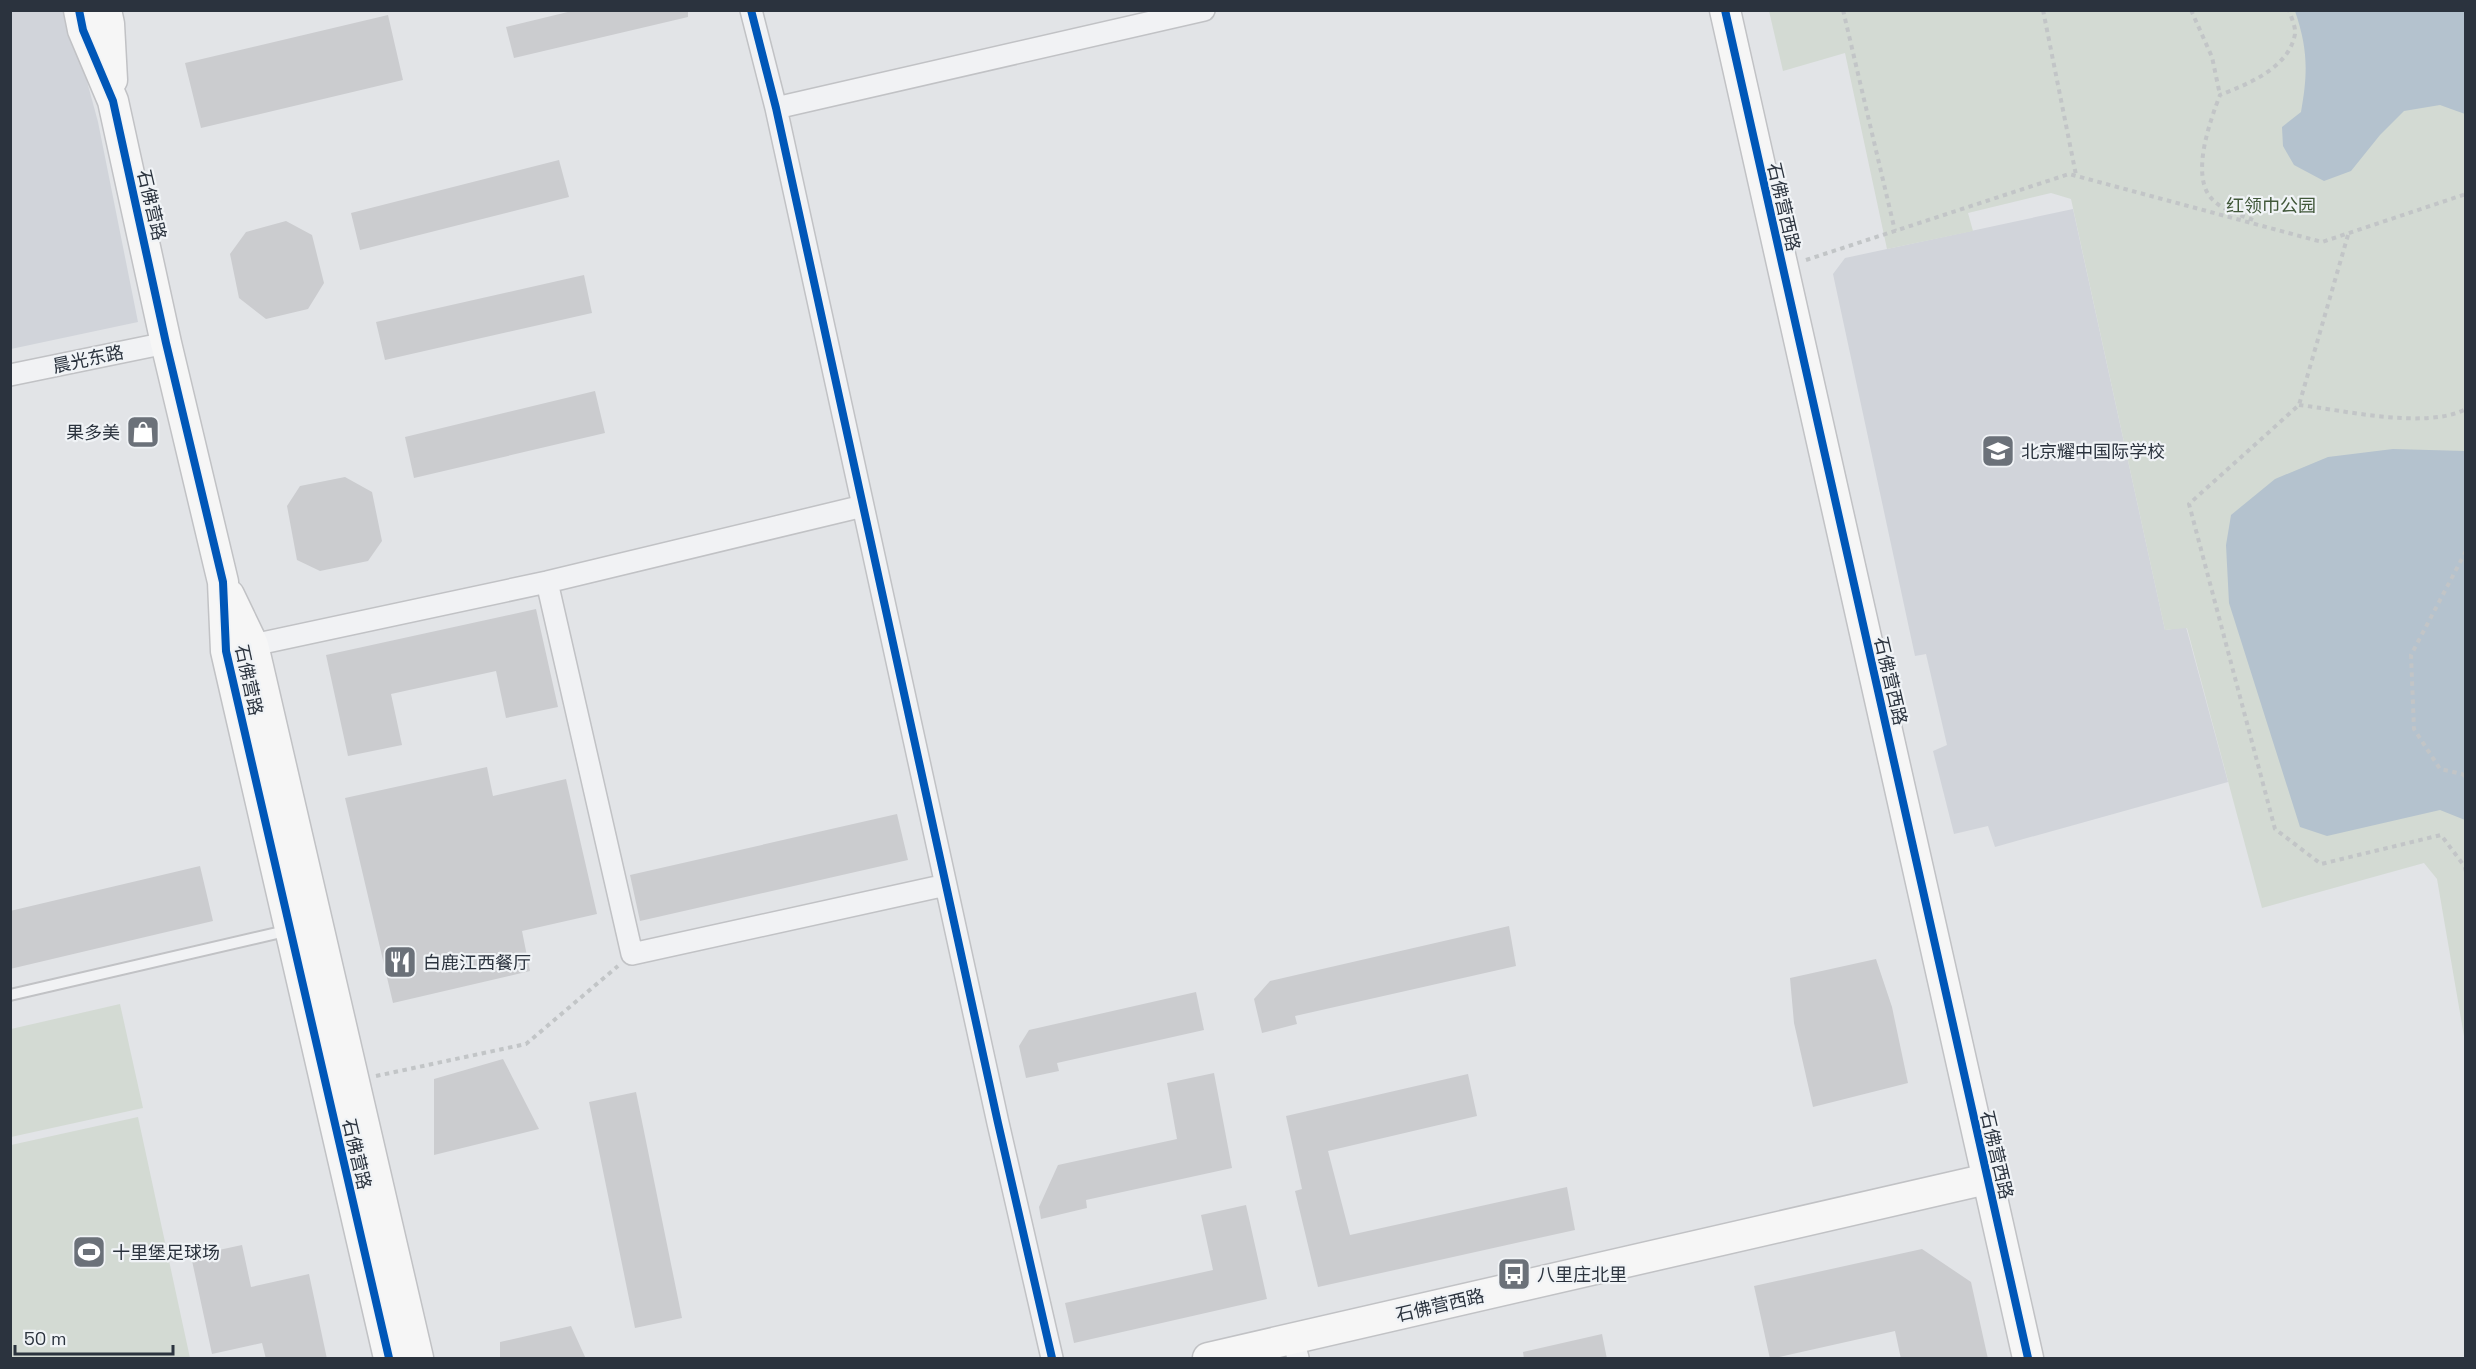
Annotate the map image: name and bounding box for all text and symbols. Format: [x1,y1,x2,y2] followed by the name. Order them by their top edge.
[1763,161,1805,253] street label: 石佛营西路
[133,167,171,243] street label: 石佛营路
[2226,194,2316,217] park label: 红领巾公园
[50,340,126,378] street label: 晨光东路
[125,414,161,450] shop icon: 果多美
[66,421,120,444] place label: 果多美
[1980,433,2016,469] school or university icon: 北京耀中国际学校
[2021,440,2165,463] place label: 北京耀中国际学校
[1870,635,1912,727] street label: 石佛营西路
[230,642,268,718] street label: 石佛营路
[382,944,418,980] restaurant icon: 白鹿江西餐厅
[423,951,531,974] place label: 白鹿江西餐厅
[1976,1109,2018,1201] street label: 石佛营西路
[338,1116,376,1192] street label: 石佛营路
[71,1234,107,1270] sports icon: 十里堡足球场
[112,1241,220,1264] place label: 十里堡足球场
[1496,1256,1532,1292] bus stop icon: 八里庄北里
[1537,1263,1627,1286] place label: 八里庄北里
[1394,1284,1486,1326] street label: 石佛营西路
[15,1318,172,1356] scale bar
[24,1327,66,1350] text: 50 m

